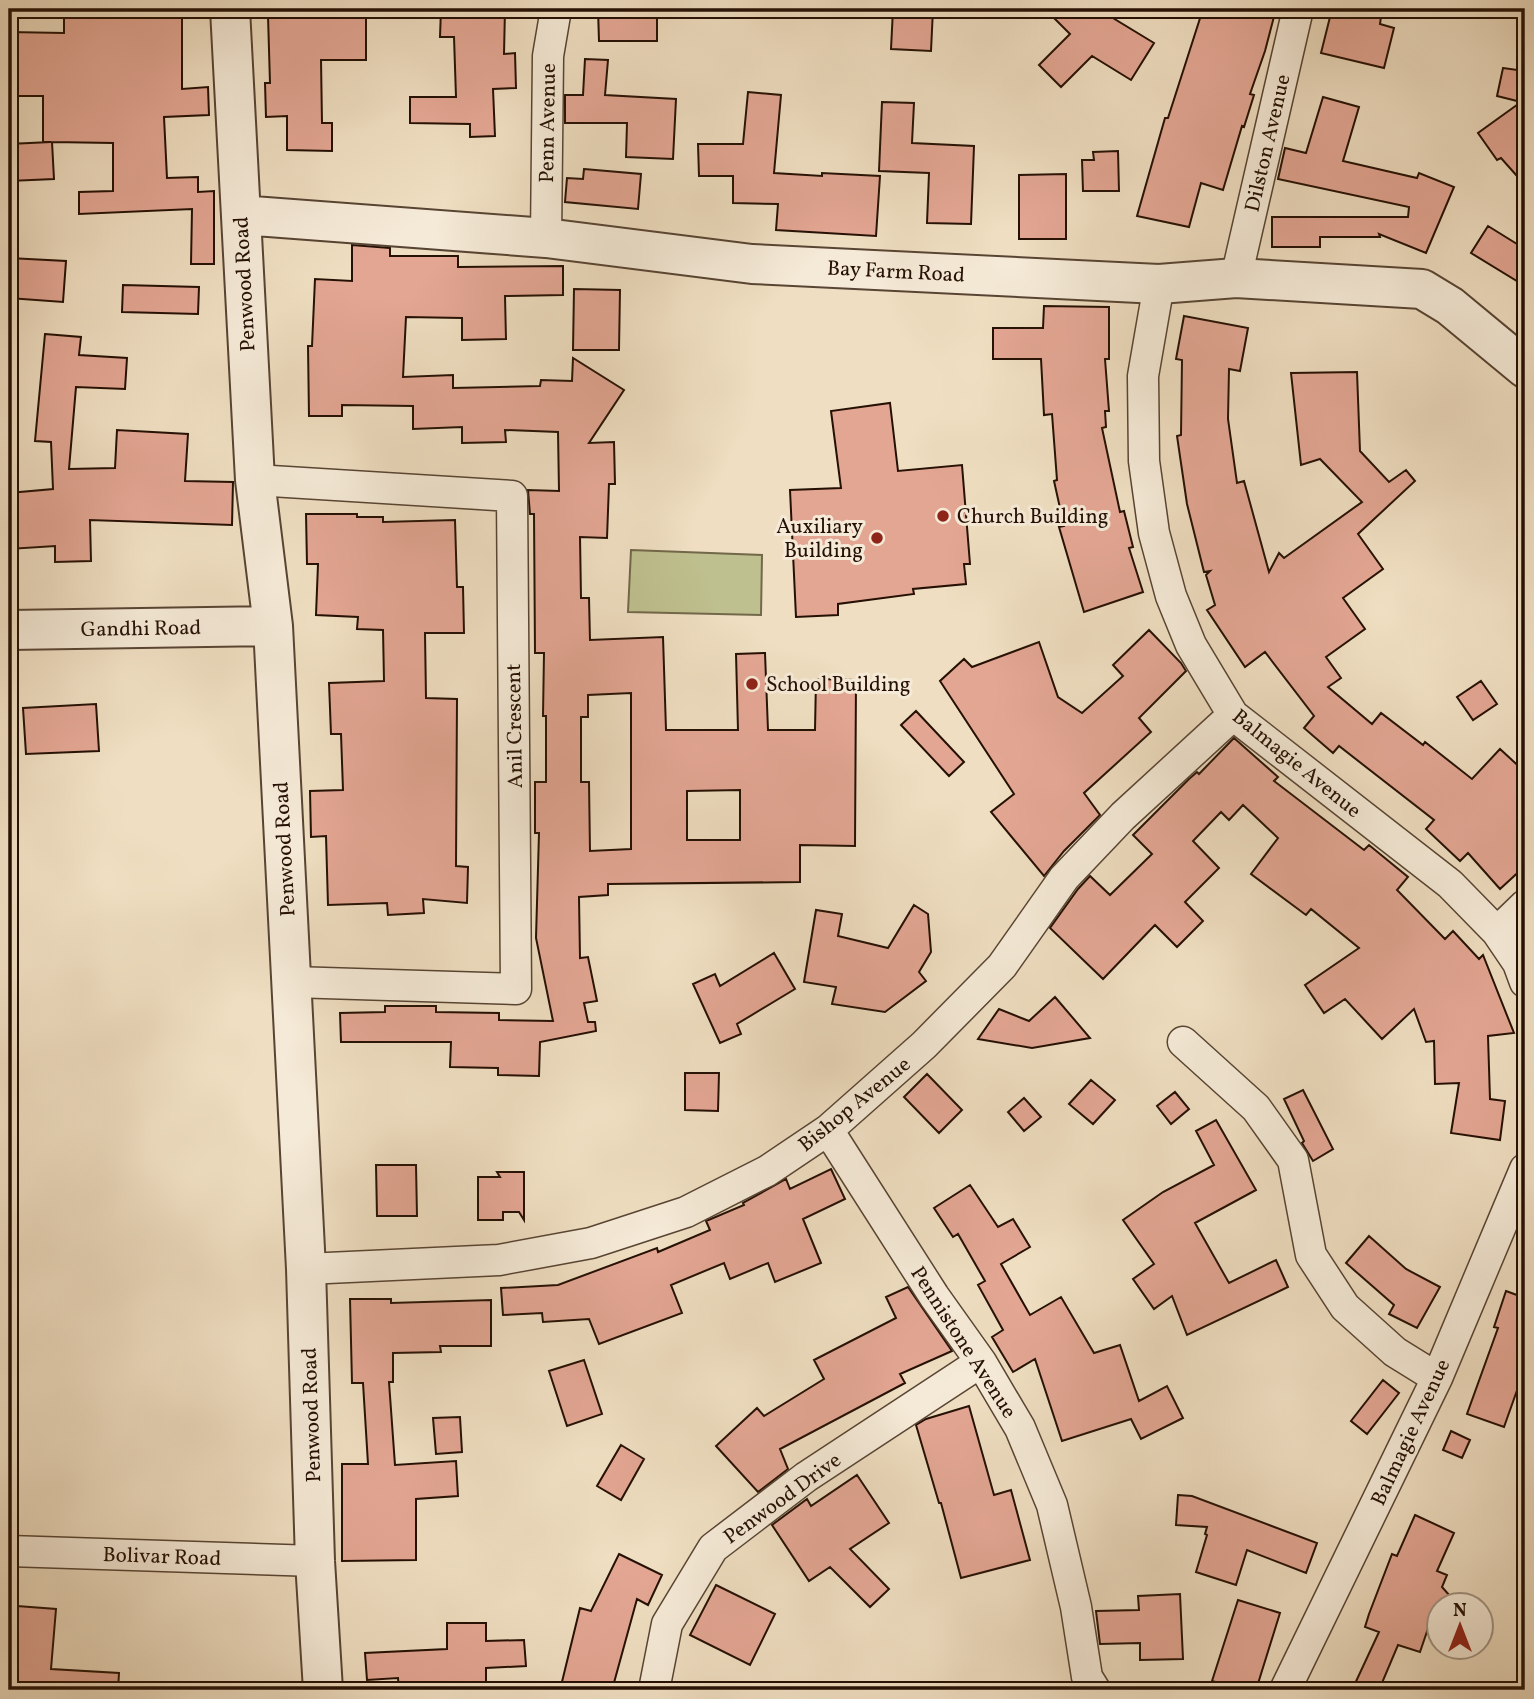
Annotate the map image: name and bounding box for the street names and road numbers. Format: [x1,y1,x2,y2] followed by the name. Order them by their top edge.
[533,63,564,183] street label: Penn Avenue
[1239,71,1298,215] street label: Dilston Avenue
[227,216,264,352] street label: Penwood Road
[826,254,966,291] street label: Bay Farm Road
[80,614,202,645] street label: Gandhi Road
[500,663,531,789] street label: Anil Crescent
[1225,703,1367,825] street label: Balmagie Avenue
[267,781,304,917] street label: Penwood Road
[793,1051,917,1160] street label: Bishop Avenue
[903,1261,1023,1424] street label: Pennistone Avenue
[296,1347,329,1483] street label: Penwood Road
[1365,1355,1458,1511] street label: Balmagie Avenue
[718,1447,848,1552] street label: Penwood Drive
[102,1541,222,1574] street label: Bolivar Road

